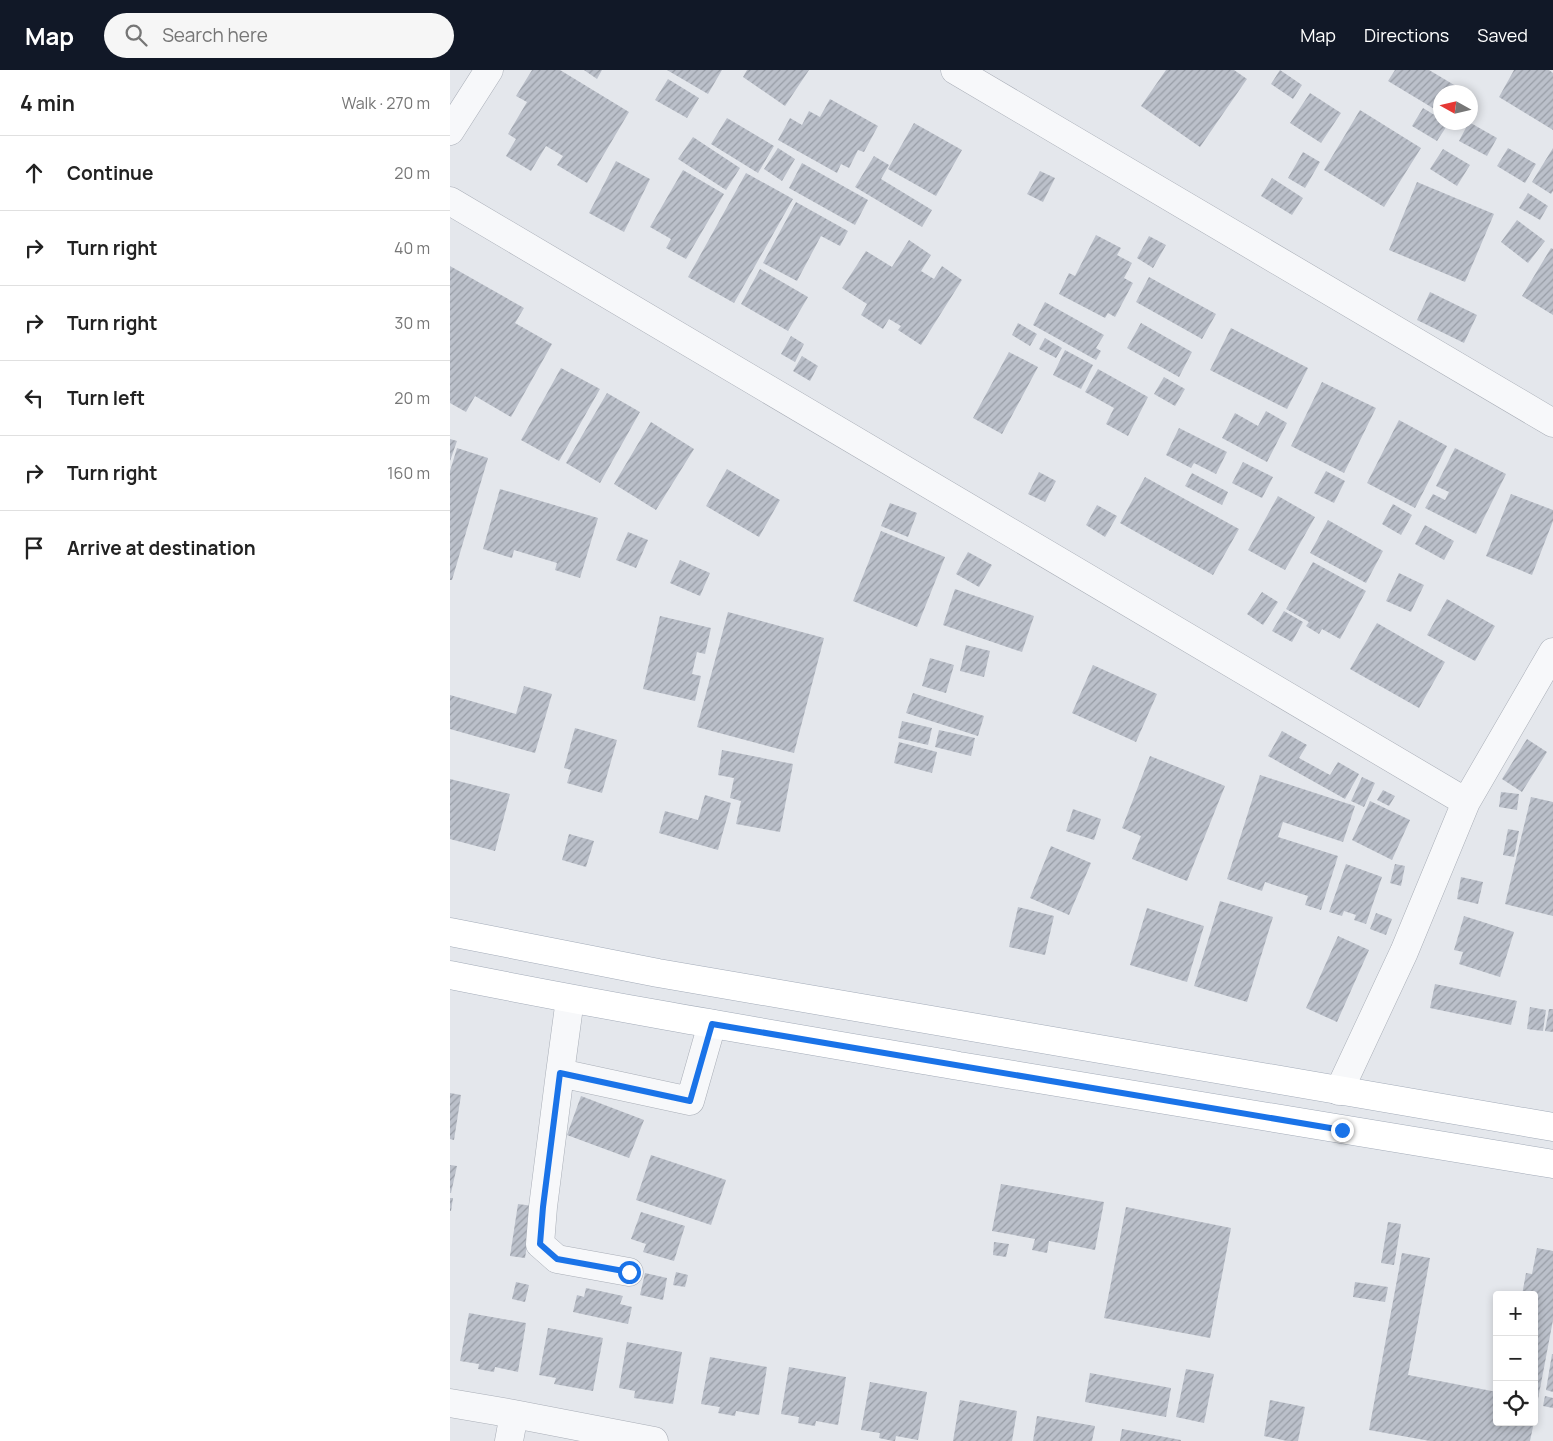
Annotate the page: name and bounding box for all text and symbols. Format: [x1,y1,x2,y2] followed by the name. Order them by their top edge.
[104,13,454,58] search box
[25,19,74,52] text: Map
[122,21,150,49] icon: search
[162,22,268,48] text: Search here
[1300,23,1336,47] text: Map
[1364,23,1449,47] text: Directions
[1477,23,1528,47] text: Saved
[1433,85,1478,130] north arrow
[20,89,75,117] text: 4 min
[341,92,430,114] text: Walk · 270 m
[20,159,48,187] icon: ahead
[67,160,153,186] text: Continue
[394,162,430,184] text: 20 m
[20,234,48,262] icon: right
[67,235,157,261] text: Turn right
[394,237,430,259] text: 40 m
[20,309,48,337] icon: right
[67,310,157,336] text: Turn right
[395,312,430,334] text: 30 m
[20,384,48,412] icon: left
[67,385,145,411] text: Turn left
[394,387,430,409] text: 20 m
[20,459,48,487] icon: right
[67,460,157,486] text: Turn right
[387,462,430,484] text: 160 m
[20,534,48,562] icon: arrive
[67,535,256,561] text: Arrive at destination
[1331,1119,1354,1142] route end
[618,1261,641,1284] route start
[1493,1291,1538,1426] map controls
[1493,1291,1538,1336] button: +
[1493,1336,1538,1381] button: −
[1493,1381,1538,1426] button: locate

